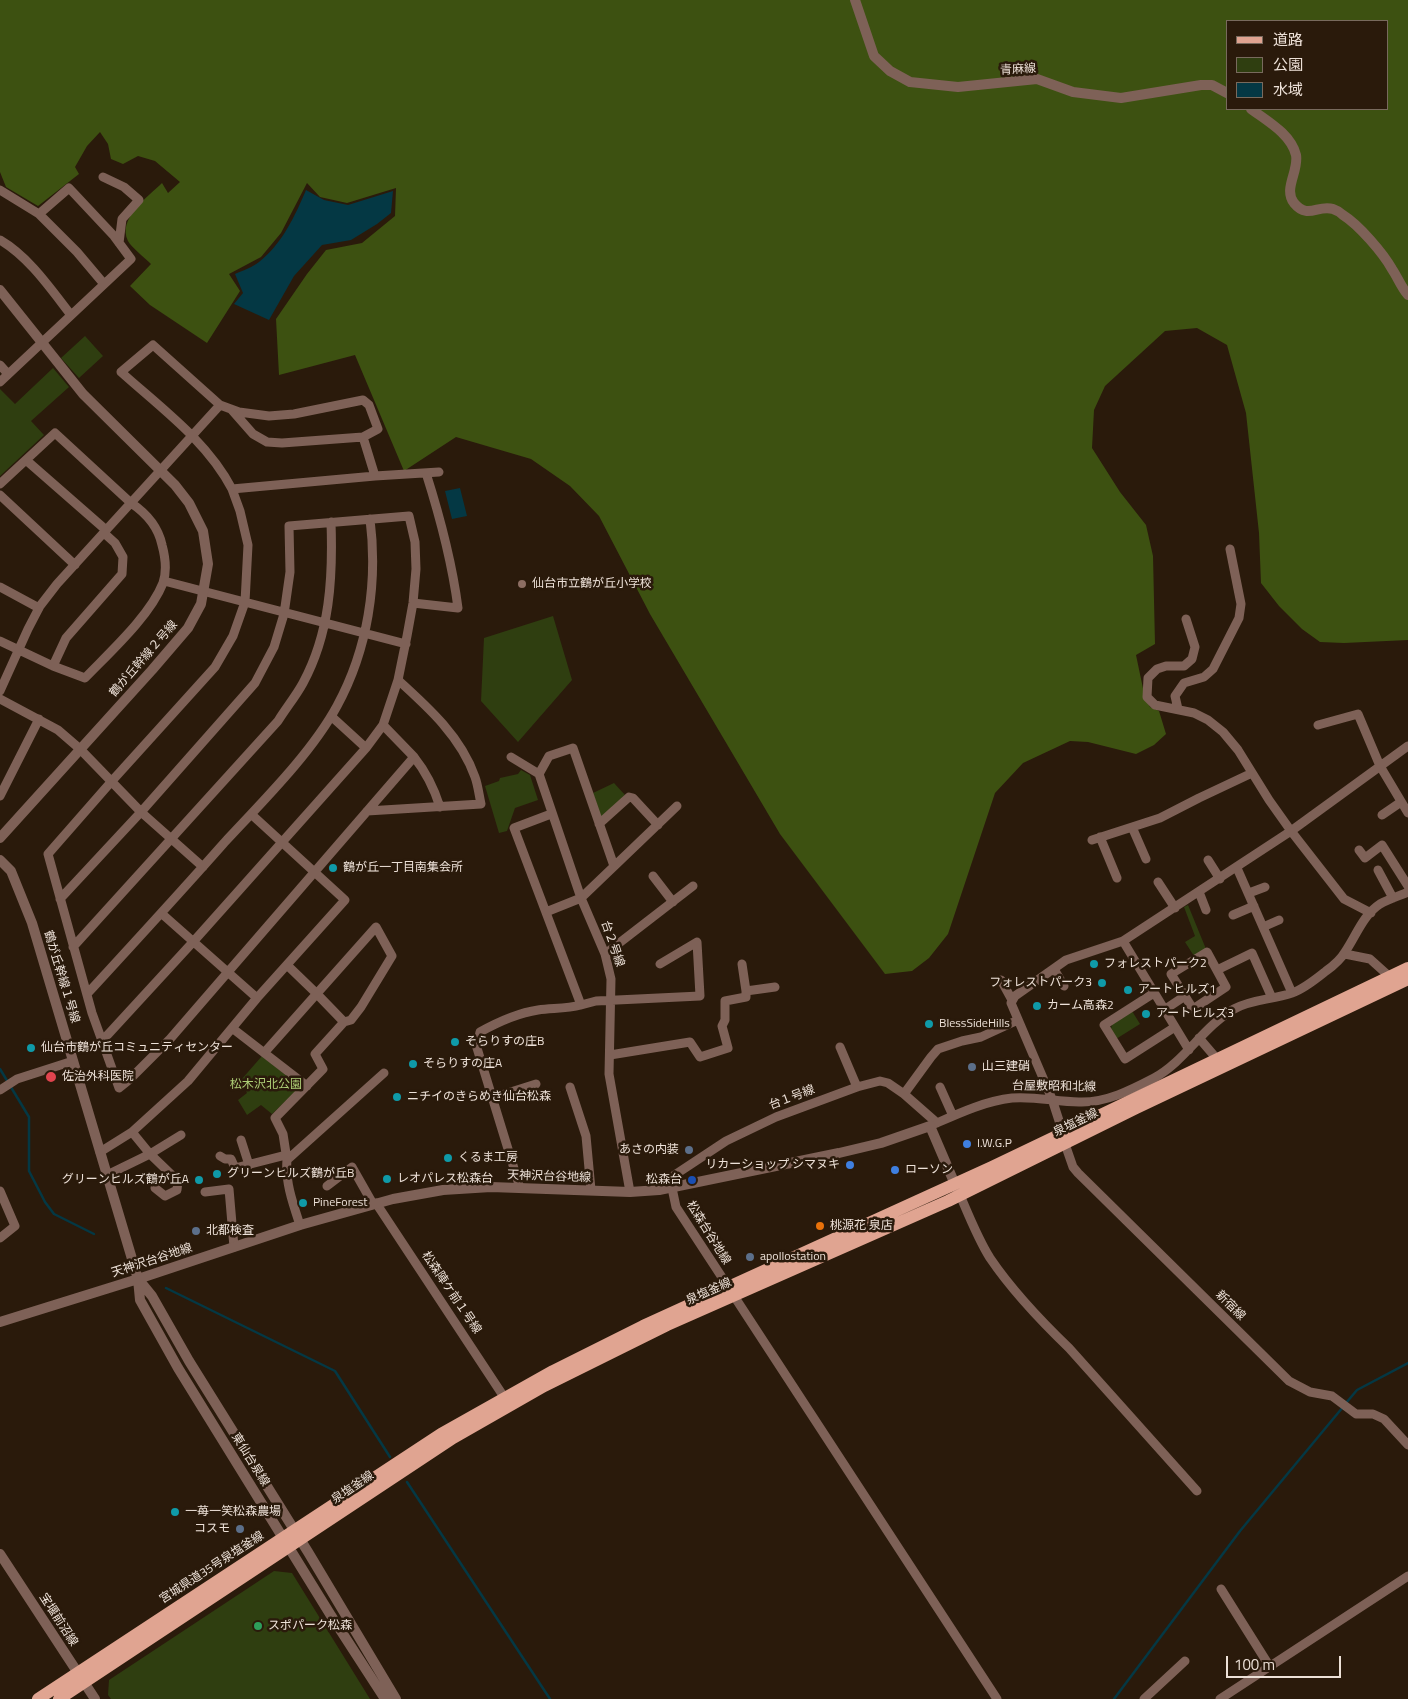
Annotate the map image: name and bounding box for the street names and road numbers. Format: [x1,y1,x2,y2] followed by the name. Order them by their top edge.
[1000,62,1036,78] street label: 青麻線
[107,618,181,700] street label: 鶴が丘幹線２号線
[597,919,627,969] street label: 台２号線
[40,929,82,1025] street label: 鶴が丘幹線１号線
[1012,1079,1096,1095] street label: 台屋敷昭和北線
[767,1083,817,1113] street label: 台１号線
[1051,1106,1101,1140] street label: 泉塩釜線
[507,1168,591,1186] street label: 天神沢台谷地線
[683,1199,733,1267] street label: 松森台谷地線
[110,1241,194,1281] street label: 天神沢台谷地線
[418,1249,484,1337] street label: 松森陣ケ前１号線
[684,1276,734,1308] street label: 泉塩釜線
[1212,1288,1248,1324] street label: 新宿線
[228,1431,272,1489] street label: 東仙台泉線
[329,1469,377,1507] street label: 泉塩釜線
[157,1529,267,1607] street label: 宮城県道35号泉塩釜線
[36,1591,80,1649] street label: 宝堰前沼線

